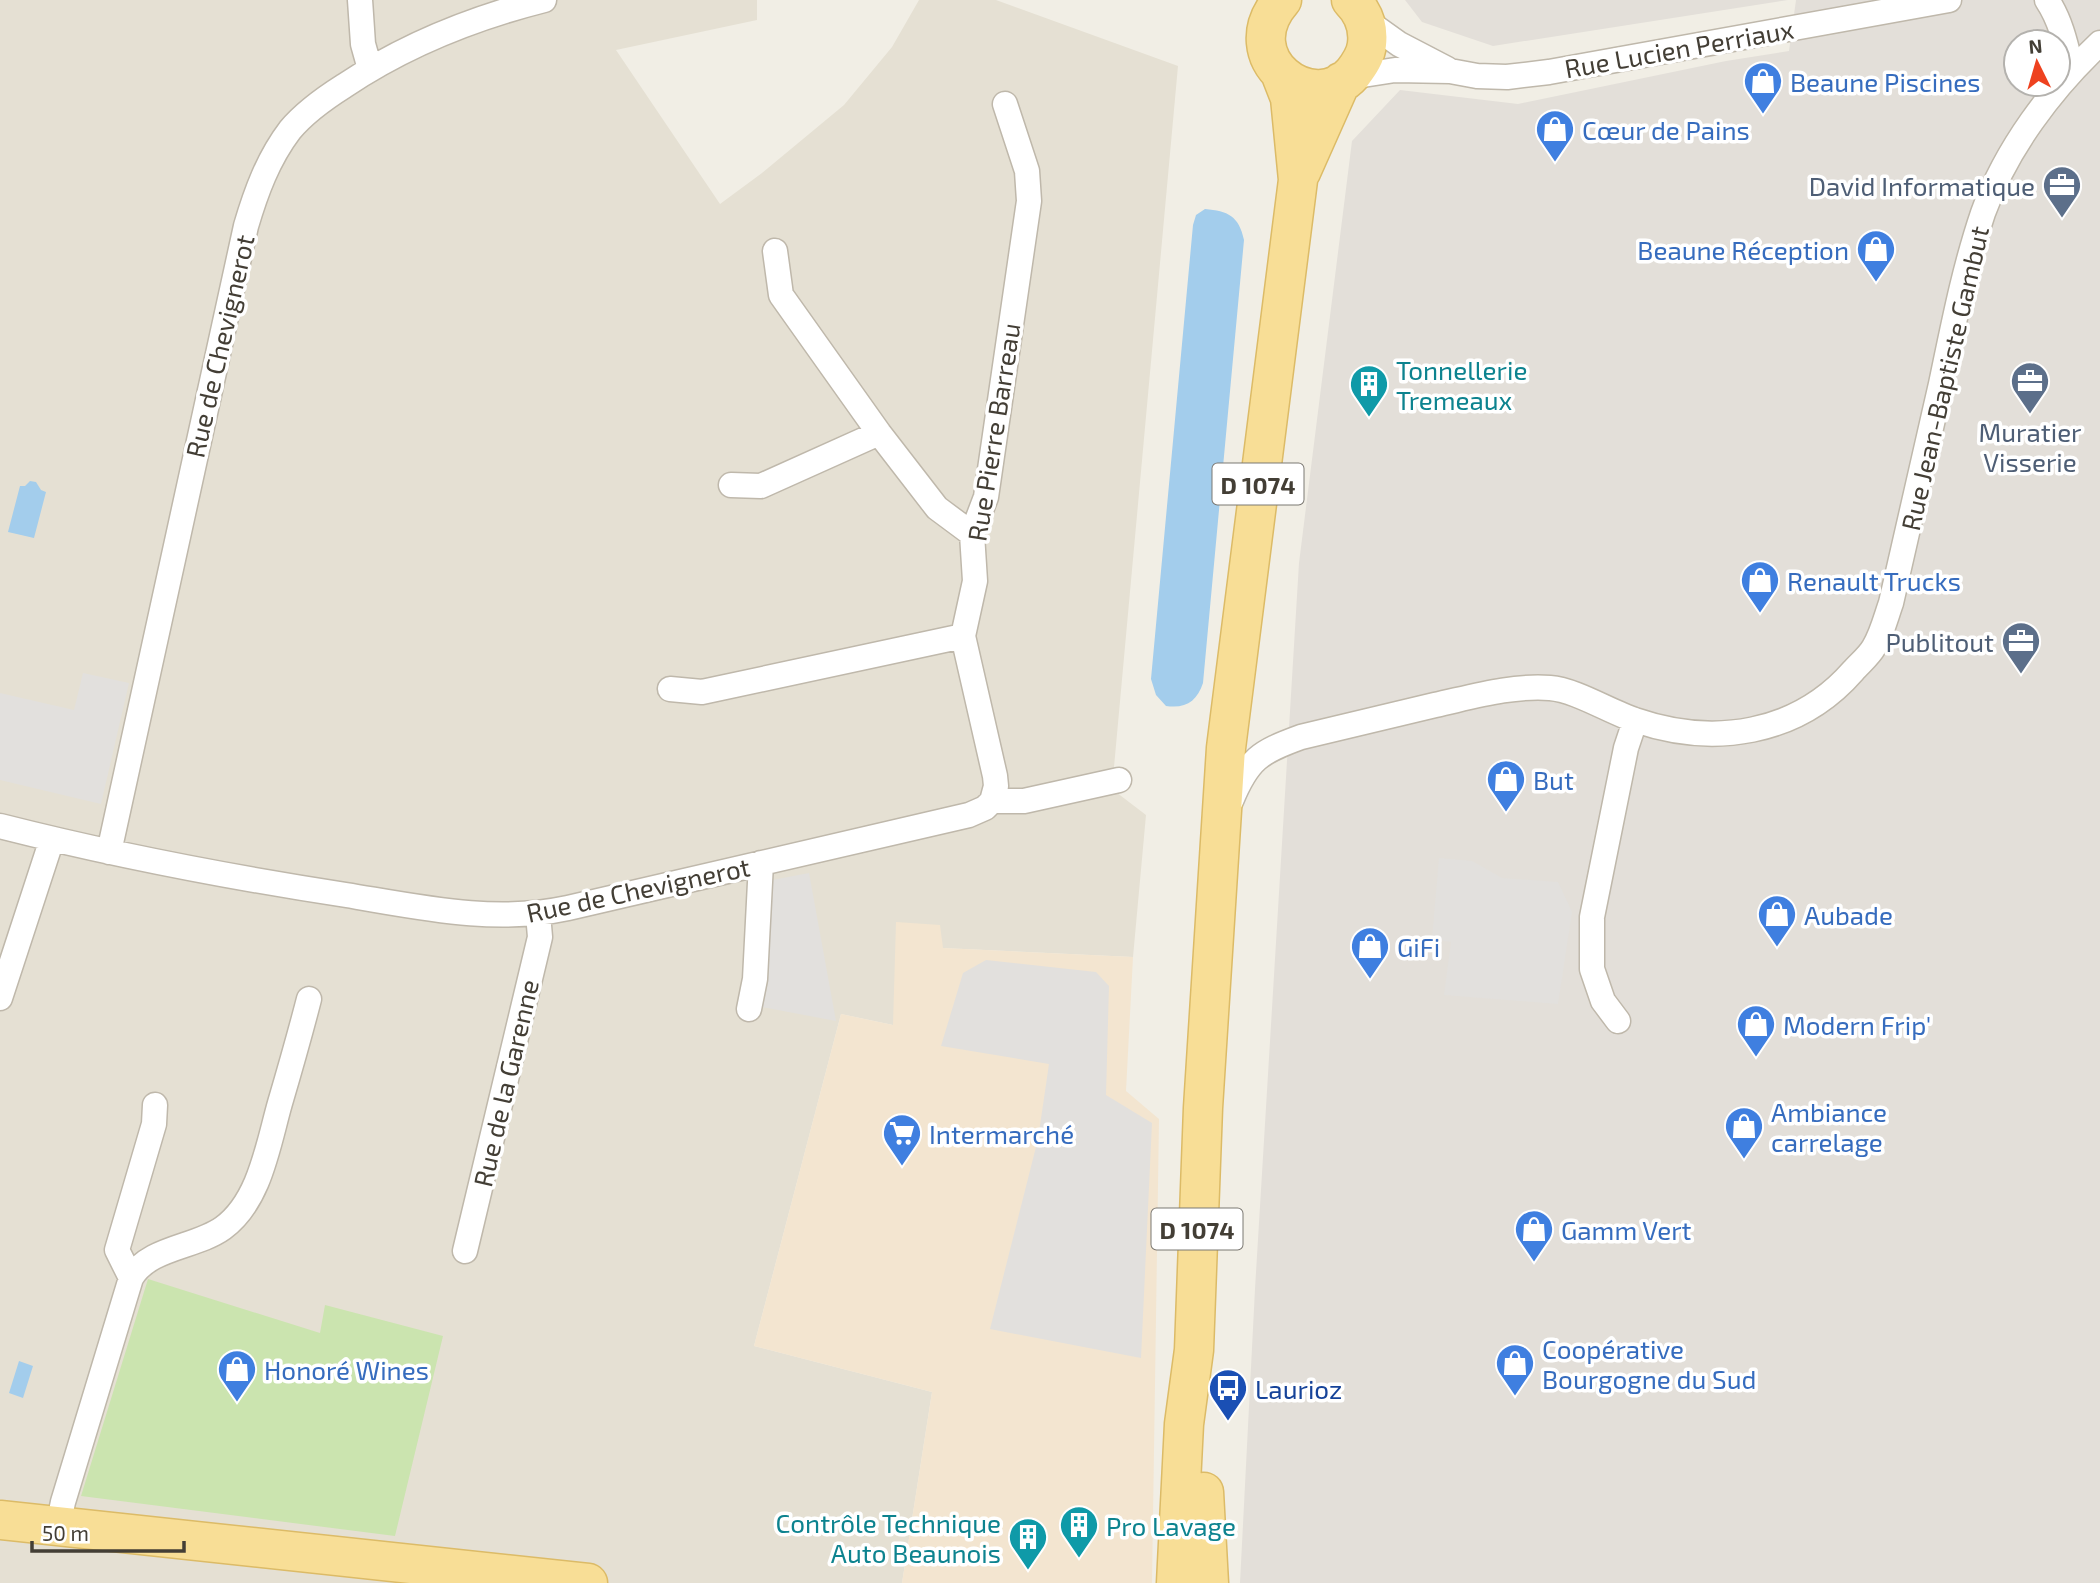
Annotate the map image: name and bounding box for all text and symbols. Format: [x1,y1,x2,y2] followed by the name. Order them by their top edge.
[1562,13,1796,83] street label: Rue Lucien Perriaux
[2002,28,2072,98] north arrow
[2028,34,2043,58] text: N
[1742,60,1784,115] shop icon: Beaune Piscines
[1790,66,1980,97] place label: Beaune Piscines
[1534,108,1576,163] shop icon: Cœur de Pains
[1582,114,1750,145] place label: Cœur de Pains
[2041,164,2083,219] office icon: David Informatique
[1809,170,2035,201] place label: David Informatique
[1894,223,1994,533] street label: Rue Jean-Baptiste Gambut
[1855,228,1897,283] shop icon: Beaune Réception
[178,232,260,460] street label: Rue de Chevignerot
[1637,234,1849,265] place label: Beaune Réception
[960,321,1026,543] street label: Rue Pierre Barreau
[1396,354,1527,415] place label: Tonnellerie Tremeaux
[2009,360,2051,415] office icon: Muratier Visserie
[1348,363,1390,418] building icon: Tonnellerie Tremeaux
[1978,416,2082,477] place label: Muratier Visserie
[1212,463,1304,504] road number: D 1074
[1739,559,1781,614] shop icon: Renault Trucks
[1787,565,1961,596] place label: Renault Trucks
[2000,620,2042,675] office icon: Publitout
[1885,626,1994,657] place label: Publitout
[1485,758,1527,813] shop icon: But
[1533,764,1574,795] place label: But
[523,850,753,928] street label: Rue de Chevignerot
[1756,893,1798,948] shop icon: Aubade
[1804,899,1893,930] place label: Aubade
[1349,925,1391,980] shop icon: GiFi
[1397,931,1440,962] place label: GiFi
[466,976,544,1190] street label: Rue de la Garenne
[1735,1003,1777,1058] shop icon: Modern Frip'
[1783,1009,1931,1040] place label: Modern Frip'
[1771,1096,1887,1157] place label: Ambiance carrelage
[1723,1105,1765,1160] shop icon: Ambiance carrelage
[881,1112,923,1167] supermarket icon: Intermarché
[929,1118,1074,1149] place label: Intermarché
[1513,1208,1555,1263] shop icon: Gamm Vert
[1152,1209,1242,1250] road number: D 1074
[1561,1214,1692,1245] place label: Gamm Vert
[1542,1333,1756,1394] place label: Coopérative Bourgogne du Sud
[1494,1342,1536,1397] shop icon: Coopérative Bourgogne du Sud
[216,1348,258,1403] shop icon: Honoré Wines
[264,1354,429,1385] place label: Honoré Wines
[1207,1367,1249,1422] bus stop icon: Laurioz
[1255,1373,1342,1404] place label: Laurioz
[1058,1504,1100,1559] building icon: Pro Lavage
[776,1507,1001,1568] place label: Contrôle Technique Auto Beaunois
[32,1510,184,1554] scale bar
[1106,1510,1236,1541] place label: Pro Lavage
[1007,1516,1049,1571] building icon: Contrôle Technique Auto Beaunois
[42,1520,89,1545] text: 50 m

